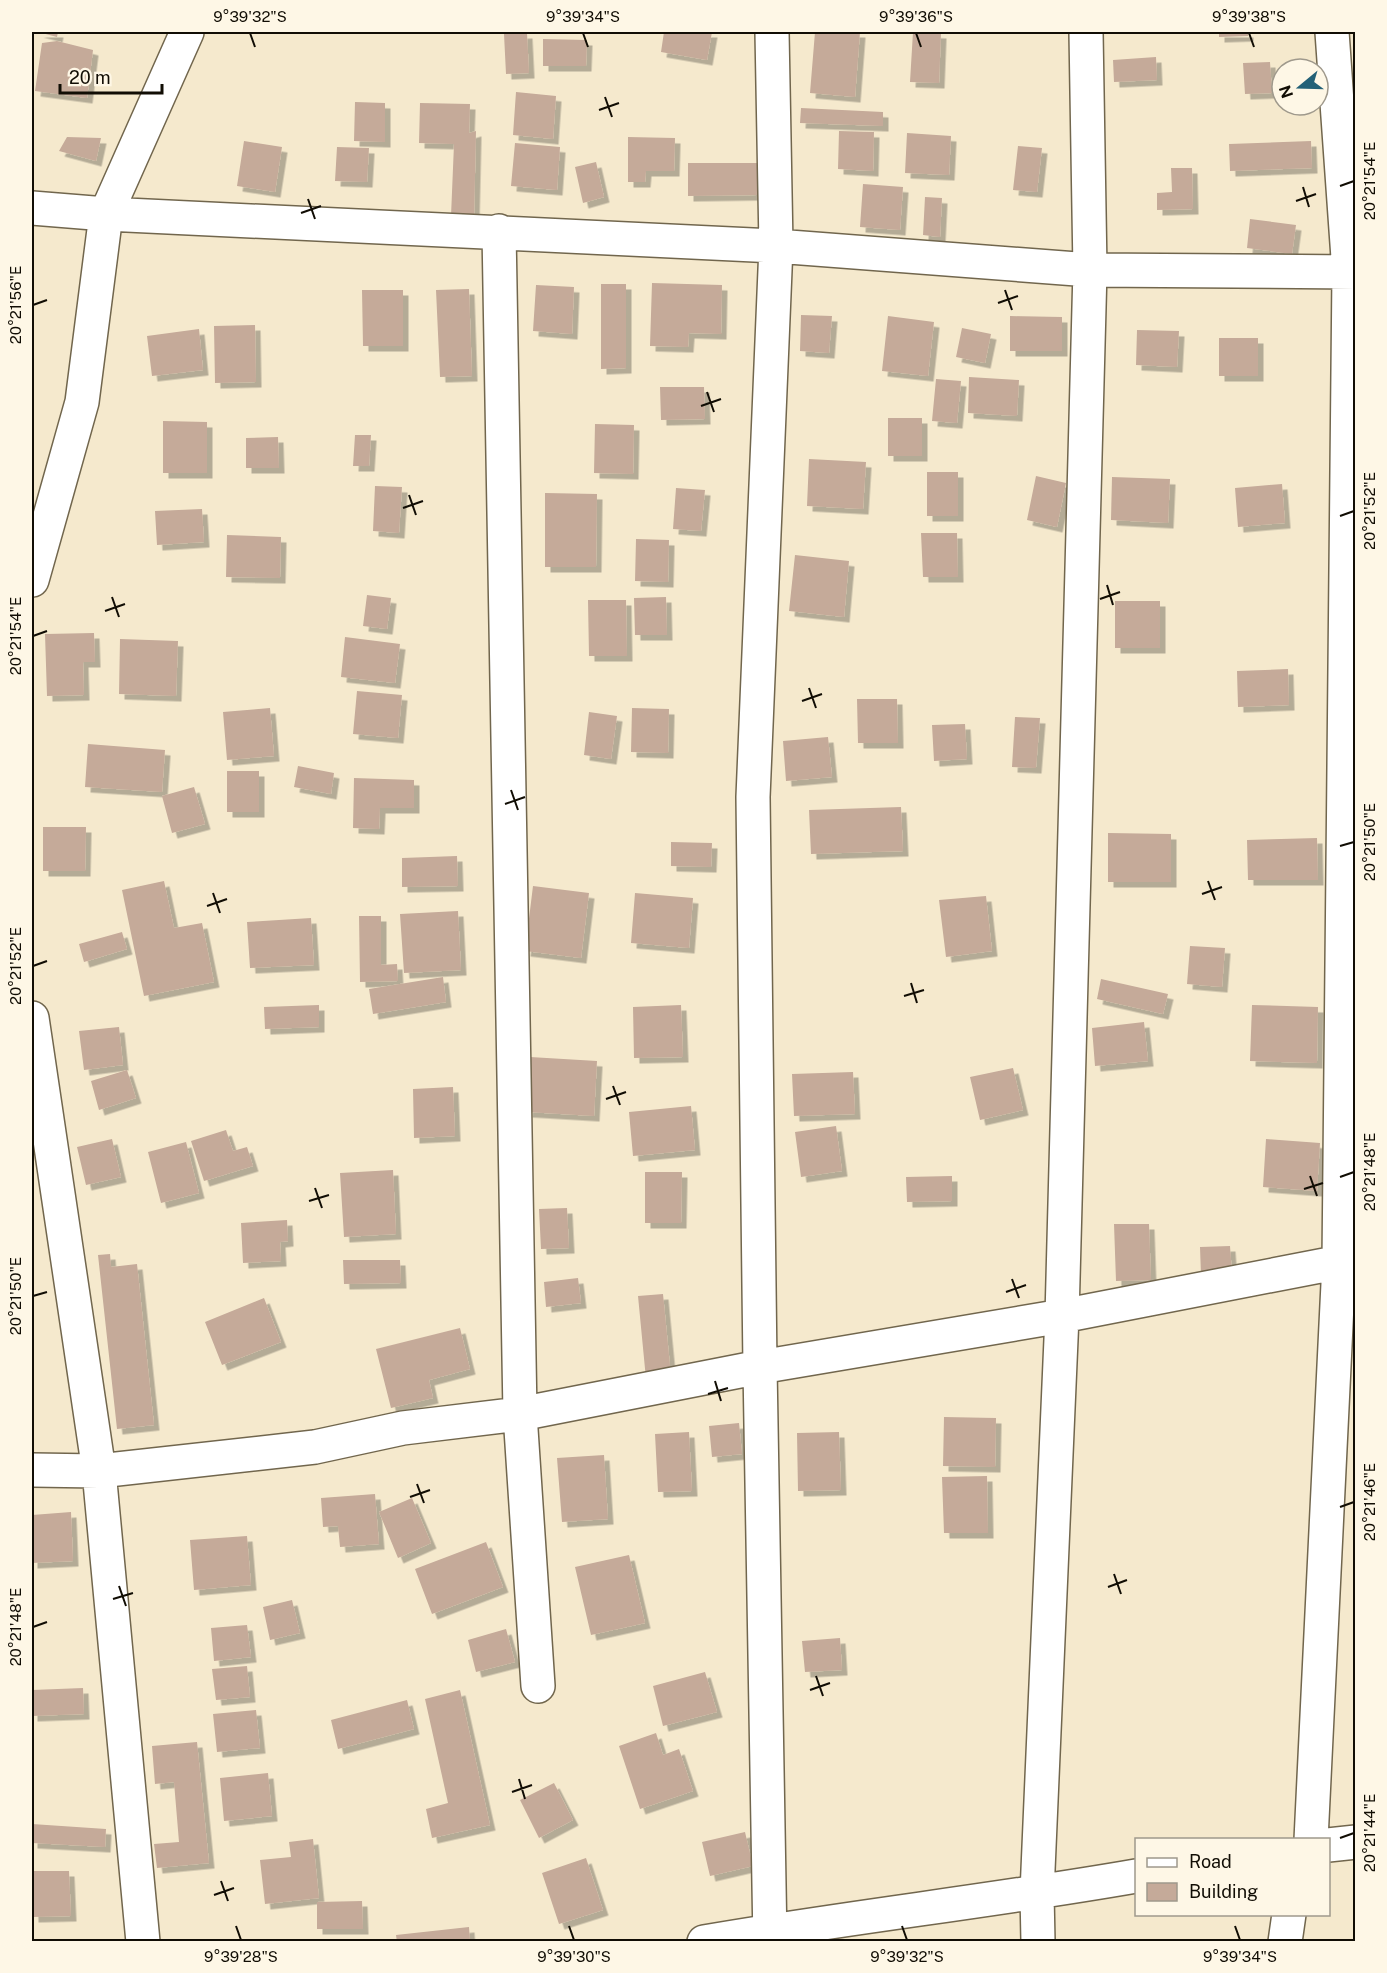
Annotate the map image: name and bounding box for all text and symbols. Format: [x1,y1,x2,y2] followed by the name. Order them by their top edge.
[213,8,287,25] text: 9°39'32"S
[546,8,620,25] text: 9°39'34"S
[879,8,953,25] text: 9°39'36"S
[1212,8,1286,25] text: 9°39'38"S
[60,57,162,95] scale bar
[1270,57,1330,117] north arrow
[69,67,111,88] text: 20 m
[1275,83,1297,101] text: N
[1361,142,1378,220] text: 20°21'54"E
[7,266,24,344] text: 20°21'56"E
[1361,472,1378,550] text: 20°21'52"E
[7,597,24,675] text: 20°21'54"E
[1361,803,1378,881] text: 20°21'50"E
[7,927,24,1005] text: 20°21'52"E
[1361,1133,1378,1211] text: 20°21'48"E
[7,1257,24,1335] text: 20°21'50"E
[1361,1463,1378,1541] text: 20°21'46"E
[7,1588,24,1666] text: 20°21'48"E
[1361,1794,1378,1872] text: 20°21'44"E
[1135,1838,1330,1916] legend
[1189,1851,1232,1872] text: Road
[1189,1881,1258,1902] text: Building
[204,1948,278,1965] text: 9°39'28"S
[537,1948,611,1965] text: 9°39'30"S
[870,1948,944,1965] text: 9°39'32"S
[1203,1948,1277,1965] text: 9°39'34"S

